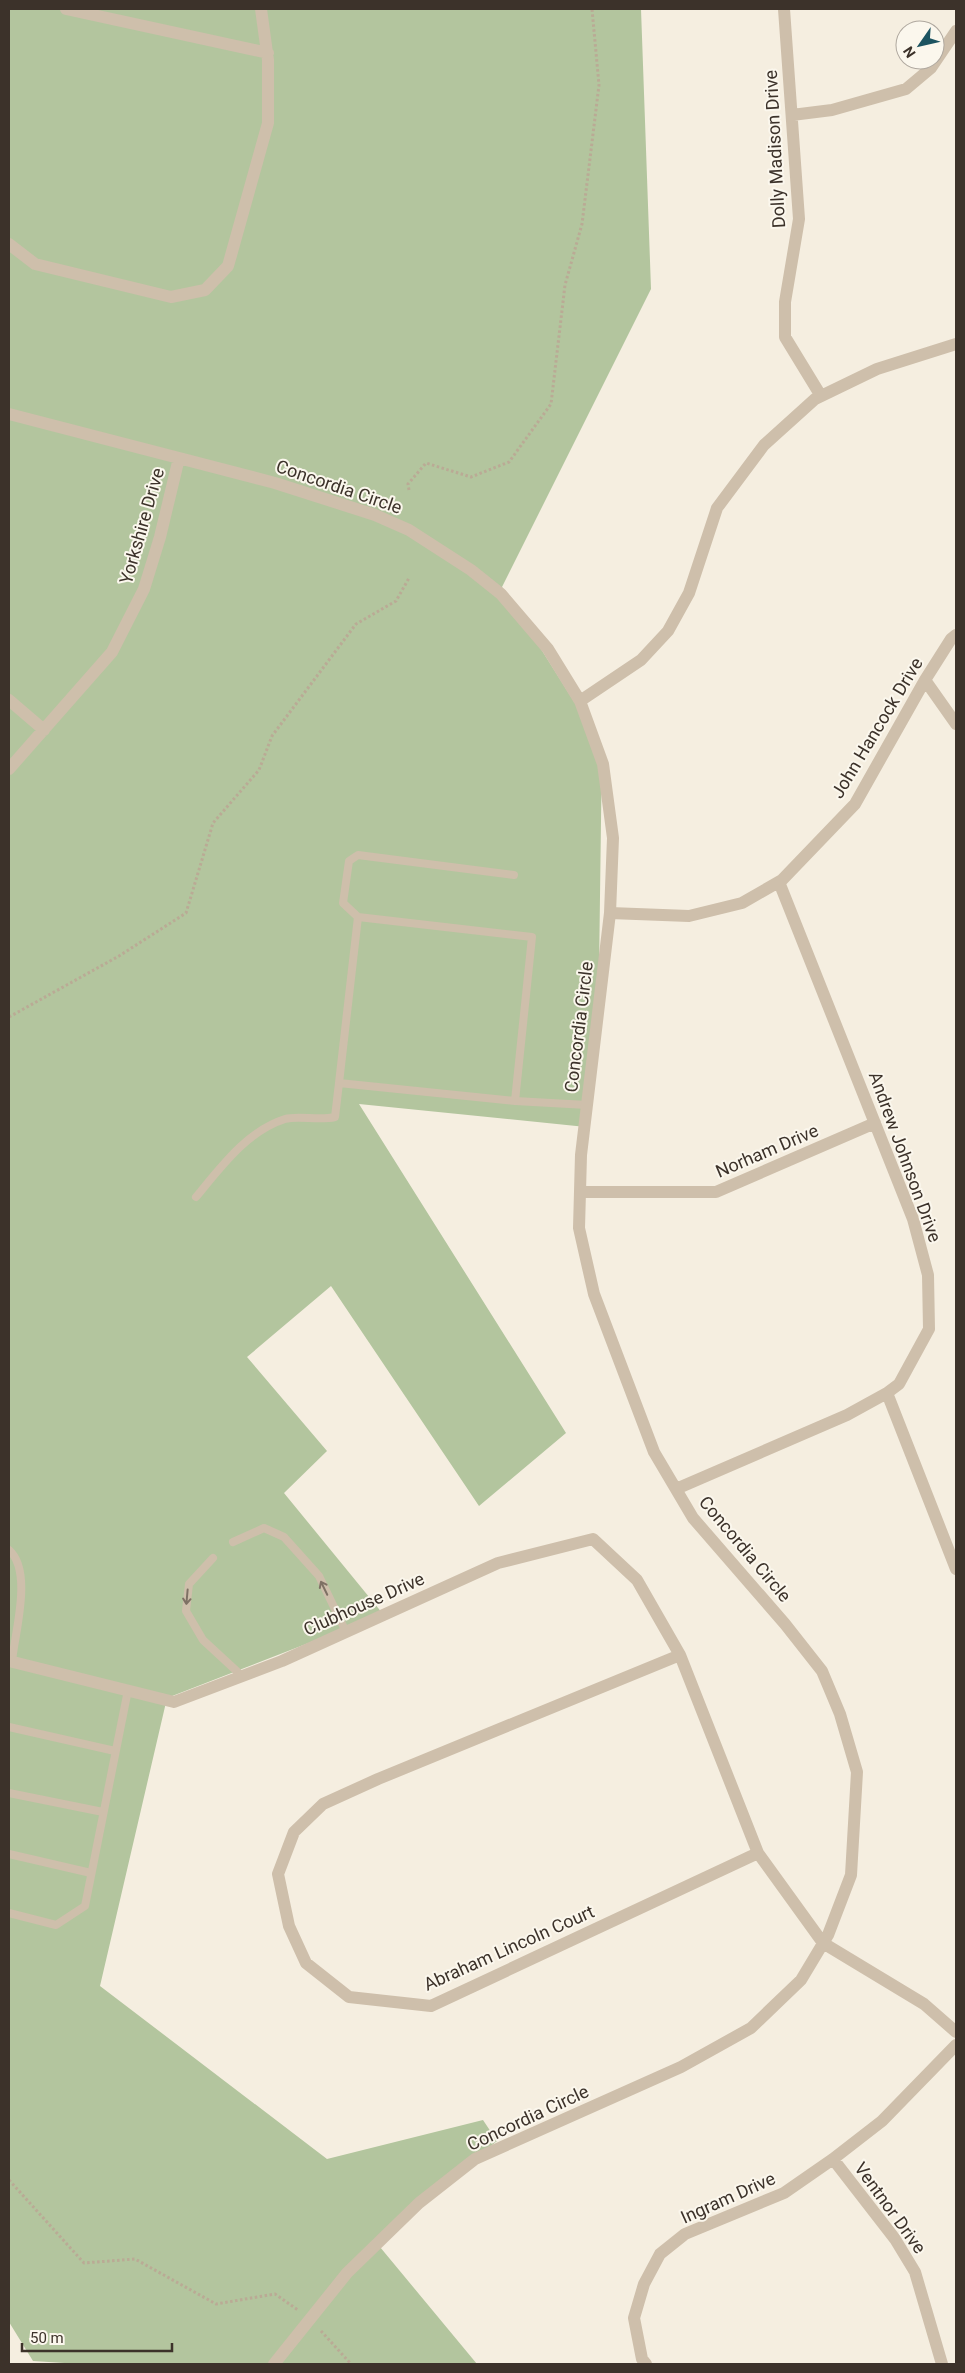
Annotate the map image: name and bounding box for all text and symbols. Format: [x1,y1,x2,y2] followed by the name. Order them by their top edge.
[895,20,945,70] north arrow
[900,44,919,61] text: N
[760,69,789,229] street label: Dolly Madison Drive
[273,455,405,518] street label: Concordia Circle
[115,465,168,586] street label: Yorkshire Drive
[826,654,927,802] street label: John Hancock Drive
[560,960,597,1094] street label: Concordia Circle
[865,1069,946,1245] street label: Andrew Johnson Drive
[712,1119,821,1182] street label: Norham Drive
[695,1491,796,1606] street label: Concordia Circle
[300,1568,427,1640] street label: Clubhouse Drive
[319,1581,329,1596] one-way arrow
[183,1589,192,1605] one-way arrow
[420,1900,597,1995] street label: Abraham Lincoln Court
[464,2080,592,2155] street label: Concordia Circle
[850,2158,931,2257] street label: Ventnor Drive
[677,2167,778,2228] street label: Ingram Drive
[22,2320,172,2352] scale bar
[30,2329,64,2347] text: 50 m

